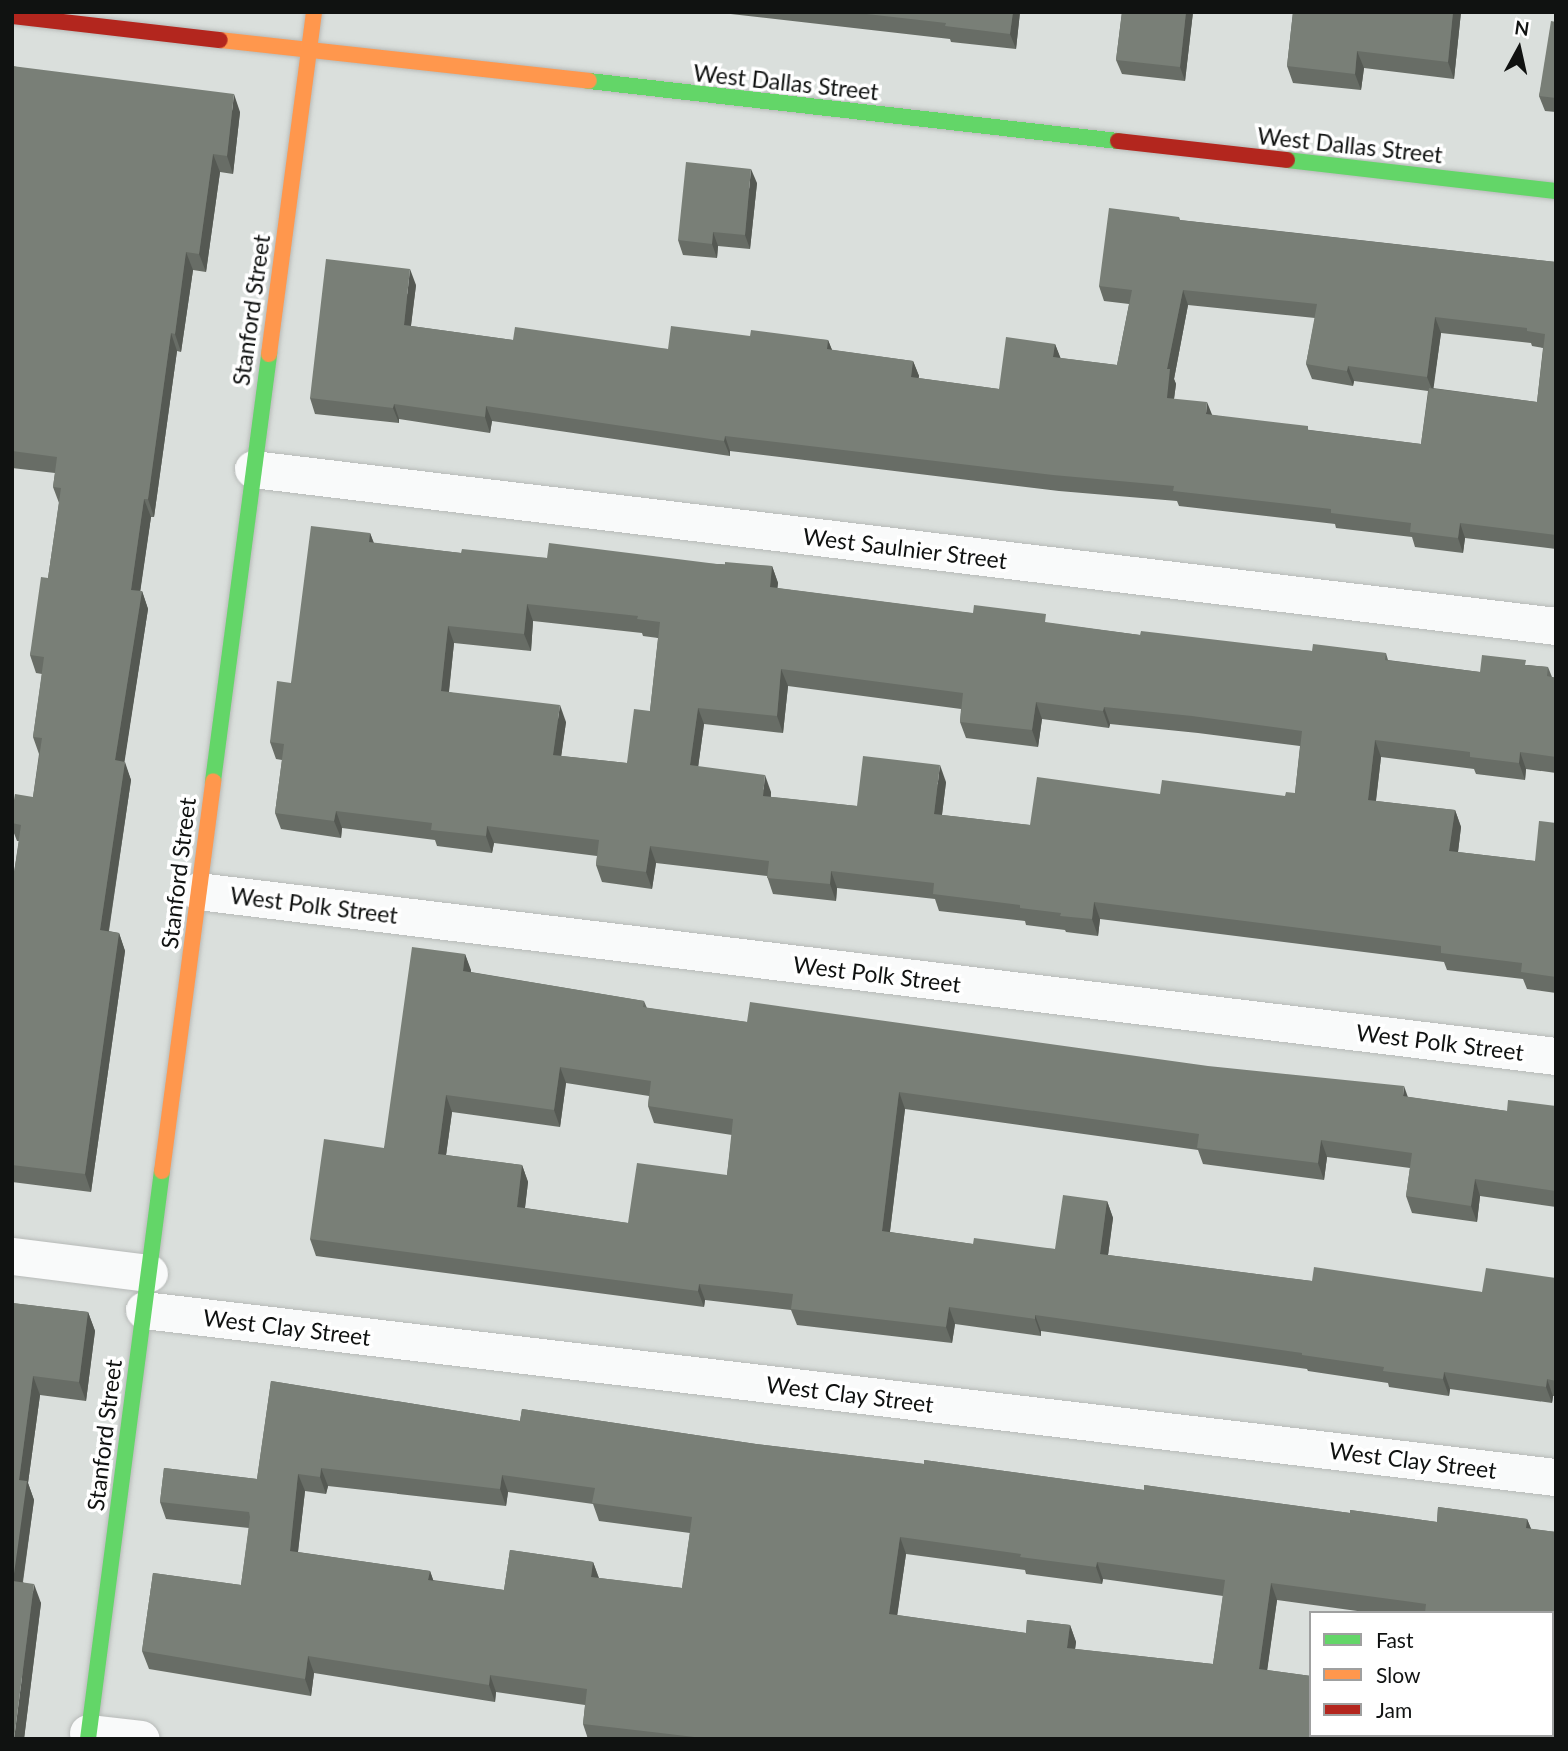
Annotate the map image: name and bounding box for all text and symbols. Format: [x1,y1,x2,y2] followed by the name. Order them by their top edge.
[1484,14,1554,84] north arrow
[1513,15,1531,40] text: N
[692,59,880,105] street label: West Dallas Street
[1256,122,1444,168] street label: West Dallas Street
[227,233,275,387] street label: Stanford Street
[801,522,1009,574] street label: West Saulnier Street
[155,796,201,950] street label: Stanford Street
[229,881,399,929] street label: West Polk Street
[792,950,962,998] street label: West Polk Street
[1355,1018,1525,1066] street label: West Polk Street
[201,1303,373,1351] street label: West Clay Street
[81,1358,127,1512] street label: Stanford Street
[764,1370,936,1418] street label: West Clay Street
[1327,1436,1499,1484] street label: West Clay Street
[1309,1611,1554,1737] legend
[1376,1627,1413,1652] text: Fast
[1376,1662,1420,1687] text: Slow
[1376,1697,1412,1722] text: Jam

